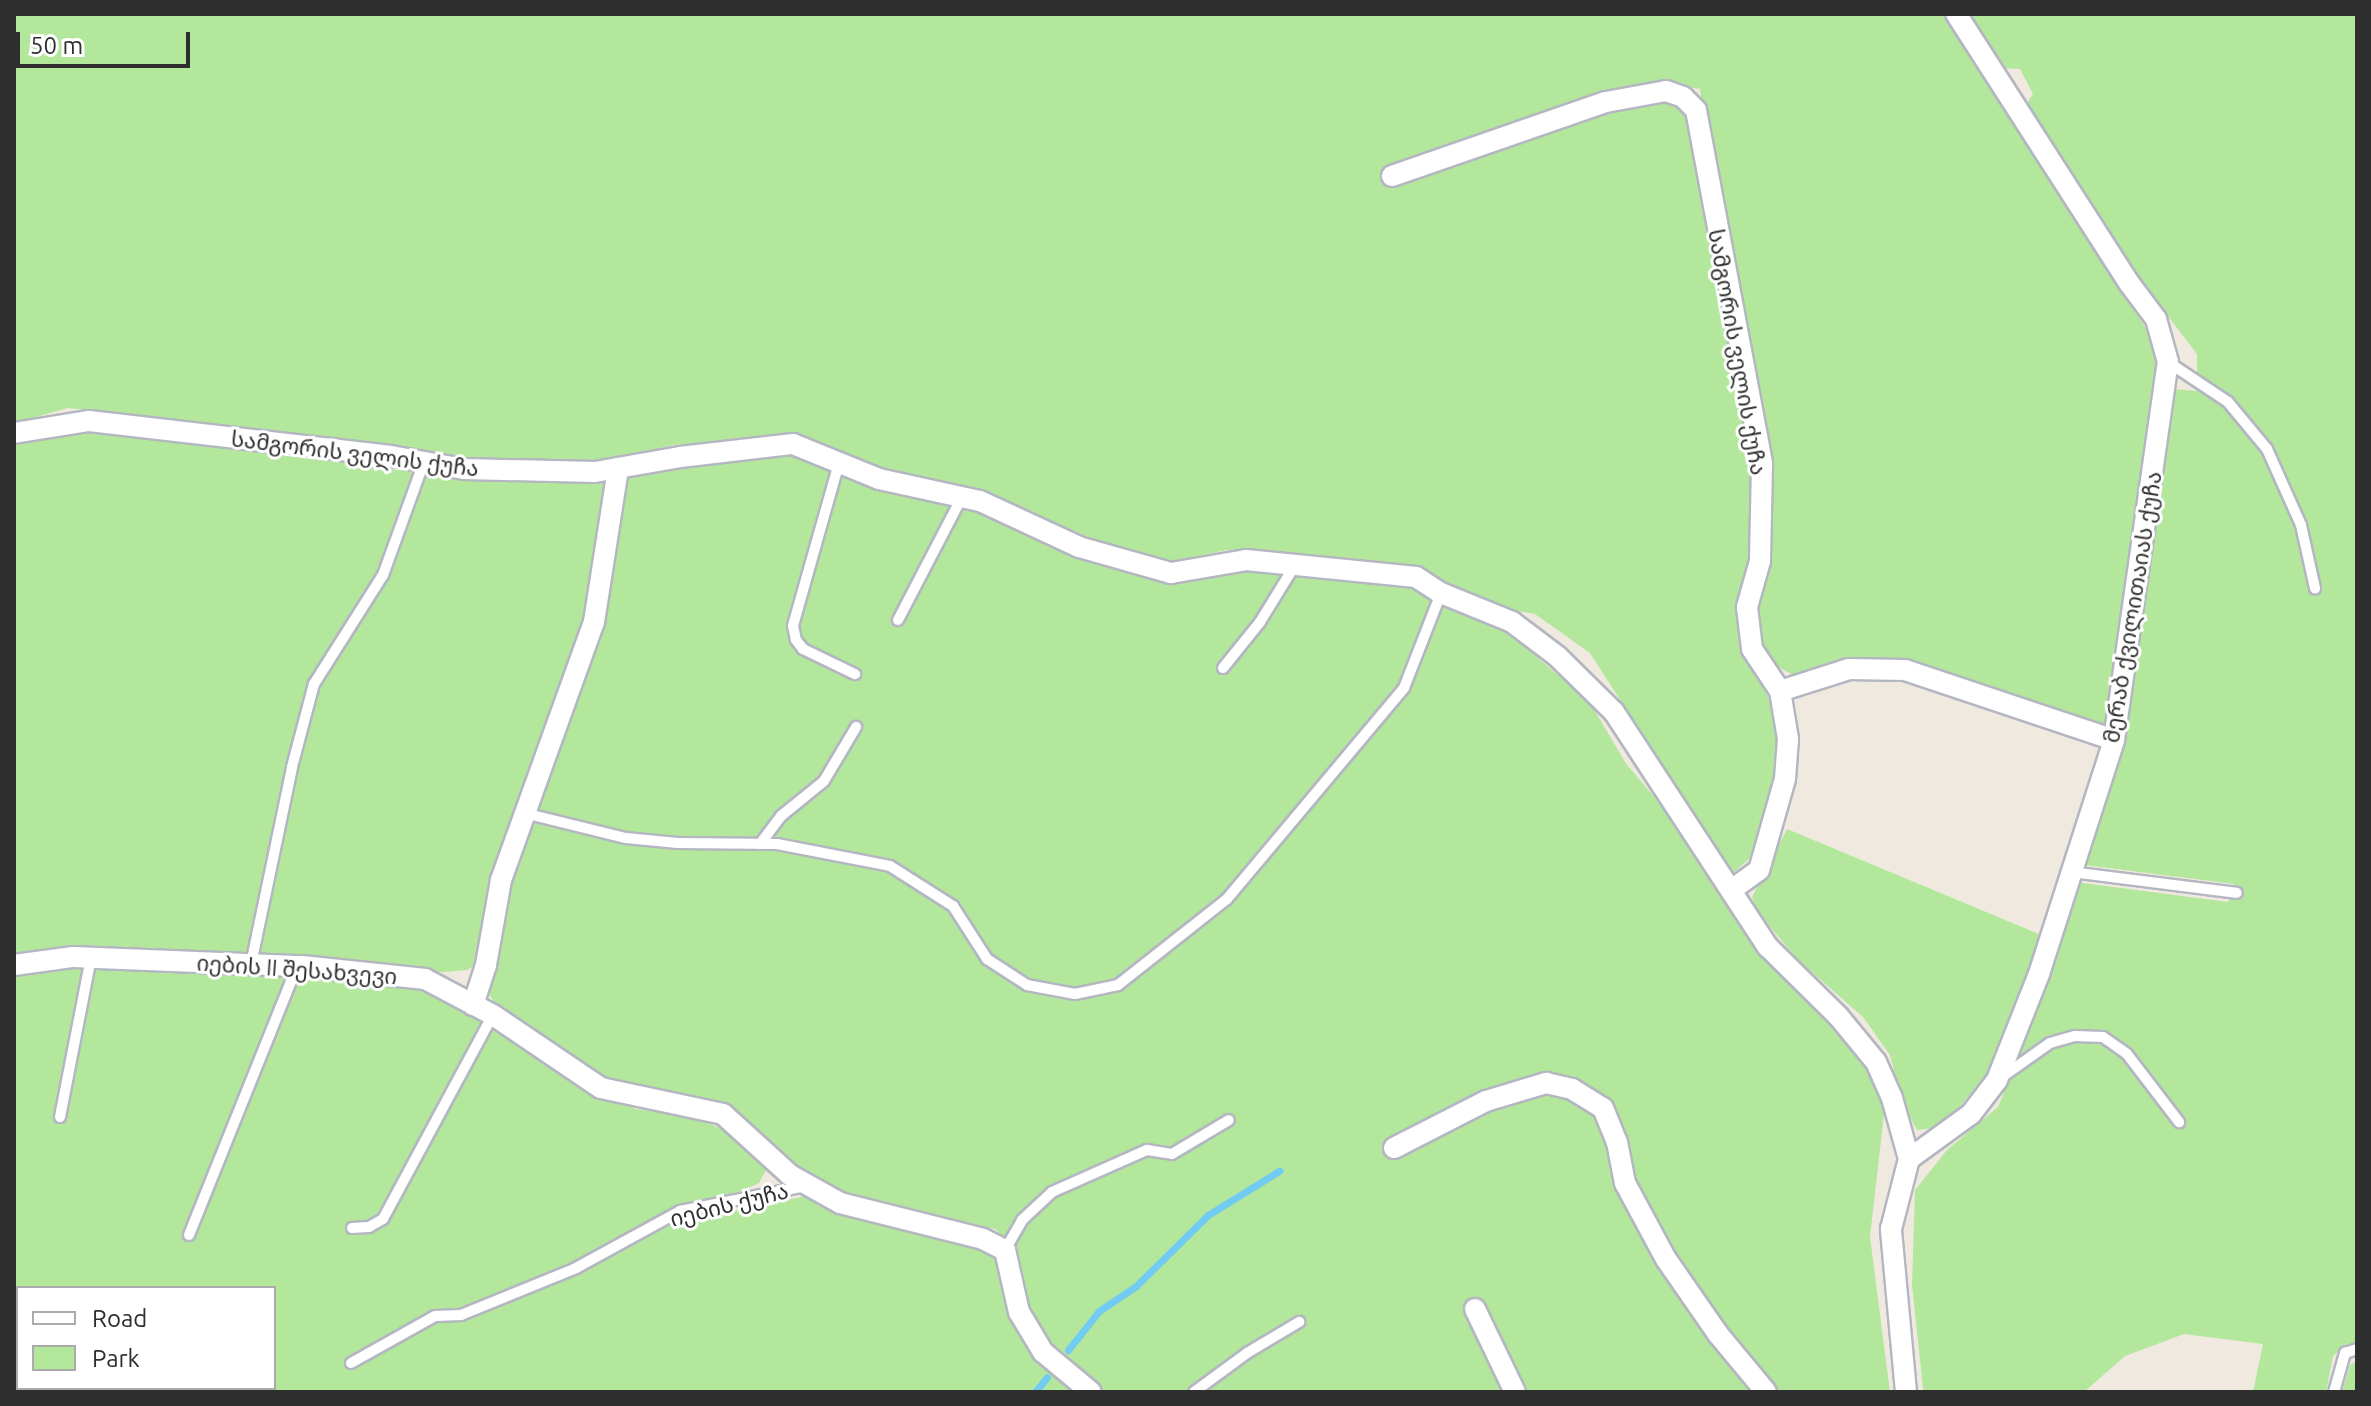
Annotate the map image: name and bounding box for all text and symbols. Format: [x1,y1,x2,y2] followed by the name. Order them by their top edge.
[20,16,194,66] scale bar
[30,32,83,59] text: 50 m
[1703,227,1773,477] street label: სამგორის ველის ქუჩა
[230,425,480,481] street label: სამგორის ველის ქუჩა
[2097,469,2167,745] street label: მერაბ ქვილითაიას ქუჩა
[196,949,398,989] street label: იების II შესახვევი
[667,1177,791,1231] street label: იების ქუჩა
[16,1286,276,1390] legend
[92,1305,147,1332] text: Road
[92,1345,140,1372] text: Park

